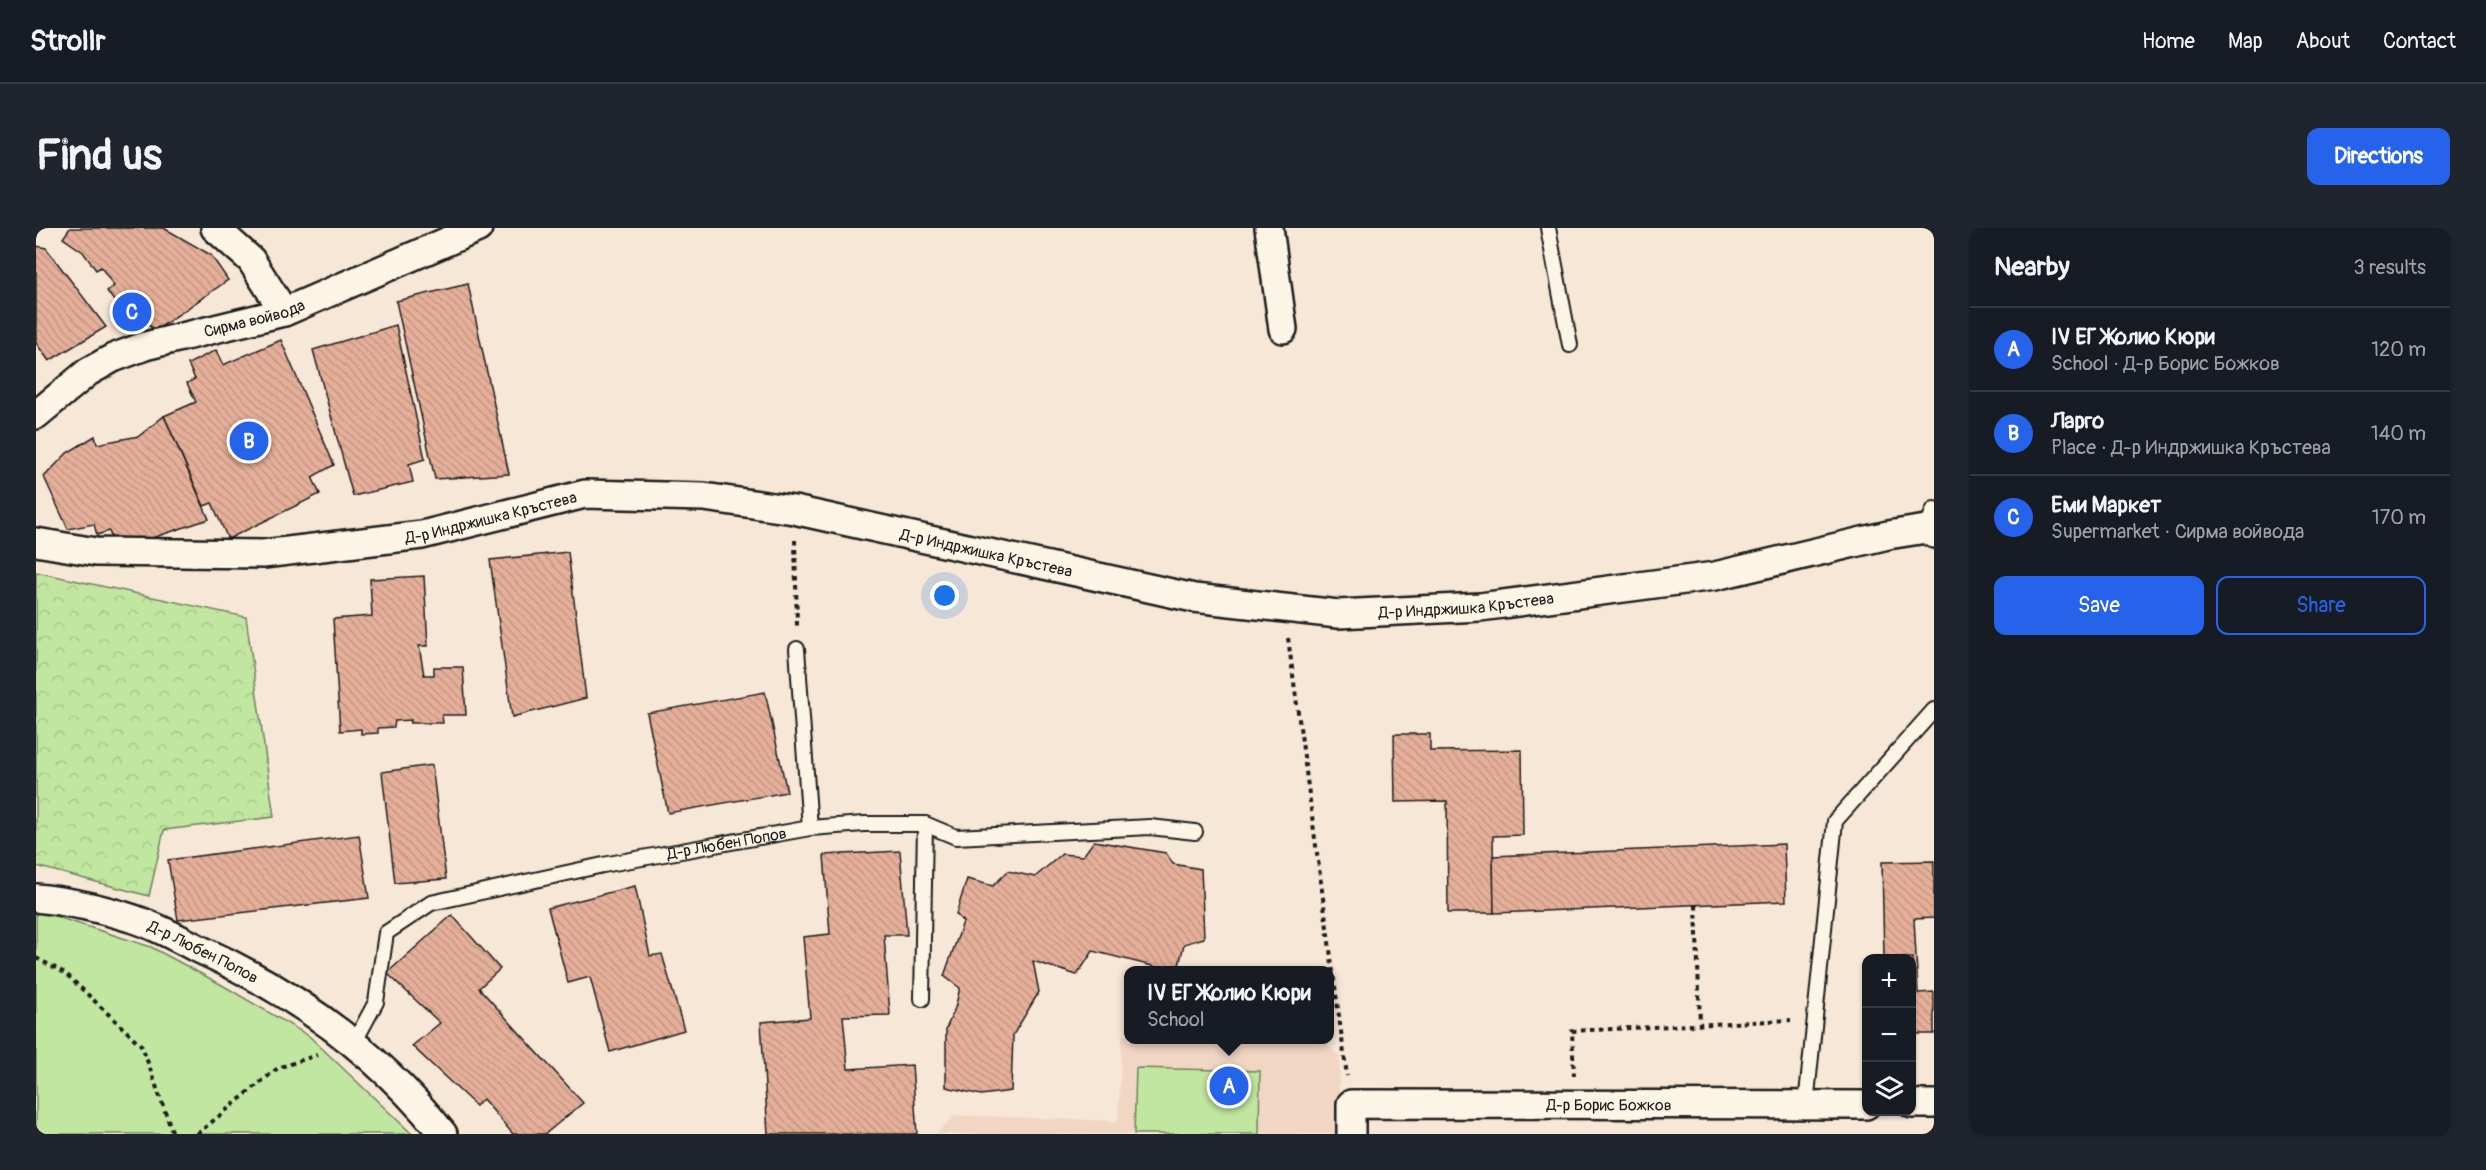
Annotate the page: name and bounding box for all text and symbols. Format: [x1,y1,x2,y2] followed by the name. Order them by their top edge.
[30,24,105,59] text: Strollr
[2142,28,2195,55] text: Home
[2228,28,2263,55] text: Map
[2296,28,2350,55] text: About
[2383,28,2456,55] text: Contact
[2307,128,2450,185] button: Directions
[36,130,162,182] text: Find us
[1994,251,2070,283] text: Nearby
[2354,255,2426,280] text: 3 results
[112,290,152,334] pin: C
[202,295,308,342] street label: Сирма войвода
[2051,323,2215,351] text: IV ЕГ Жолио Кюри
[2007,337,2020,362] text: A
[2371,337,2426,362] text: 120 m
[2051,351,2280,376] text: School · Д-р Борис Божков
[2051,407,2104,435] text: Ларго
[230,418,268,464] pin: B
[2008,421,2019,446] text: B
[2371,421,2426,446] text: 140 m
[2051,435,2331,460] text: Place · Д-р Индржишка Кръстева
[403,487,579,548] street label: Д-р Индржишка Кръстева
[2051,491,2161,519] text: Еми Маркет
[2007,505,2020,530] text: C
[2372,505,2426,530] text: 170 m
[2051,519,2304,544] text: Supermarket · Сирма войвода
[897,524,1074,582] street label: Д-р Индржишка Кръстева
[1994,576,2204,635] button: Save
[2216,576,2426,635] button: Share
[930,581,959,610] your location
[1377,588,1555,623] street label: Д-р Индржишка Кръстева
[664,823,788,865] street label: Д-р Любен Попов
[144,916,262,988] street label: Д-р Любен Попов
[1862,954,1916,1116] map controls
[1862,954,1916,1008] button: +
[1124,966,1334,1044] popup
[1147,979,1311,1007] text: IV ЕГ Жолио Кюри
[1147,1007,1205,1032] text: School
[1862,1008,1916,1062] button: −
[1862,1062,1916,1116] button: layers
[1210,1064,1248,1108] pin: A
[1545,1095,1672,1116] street label: Д-р Борис Божков

